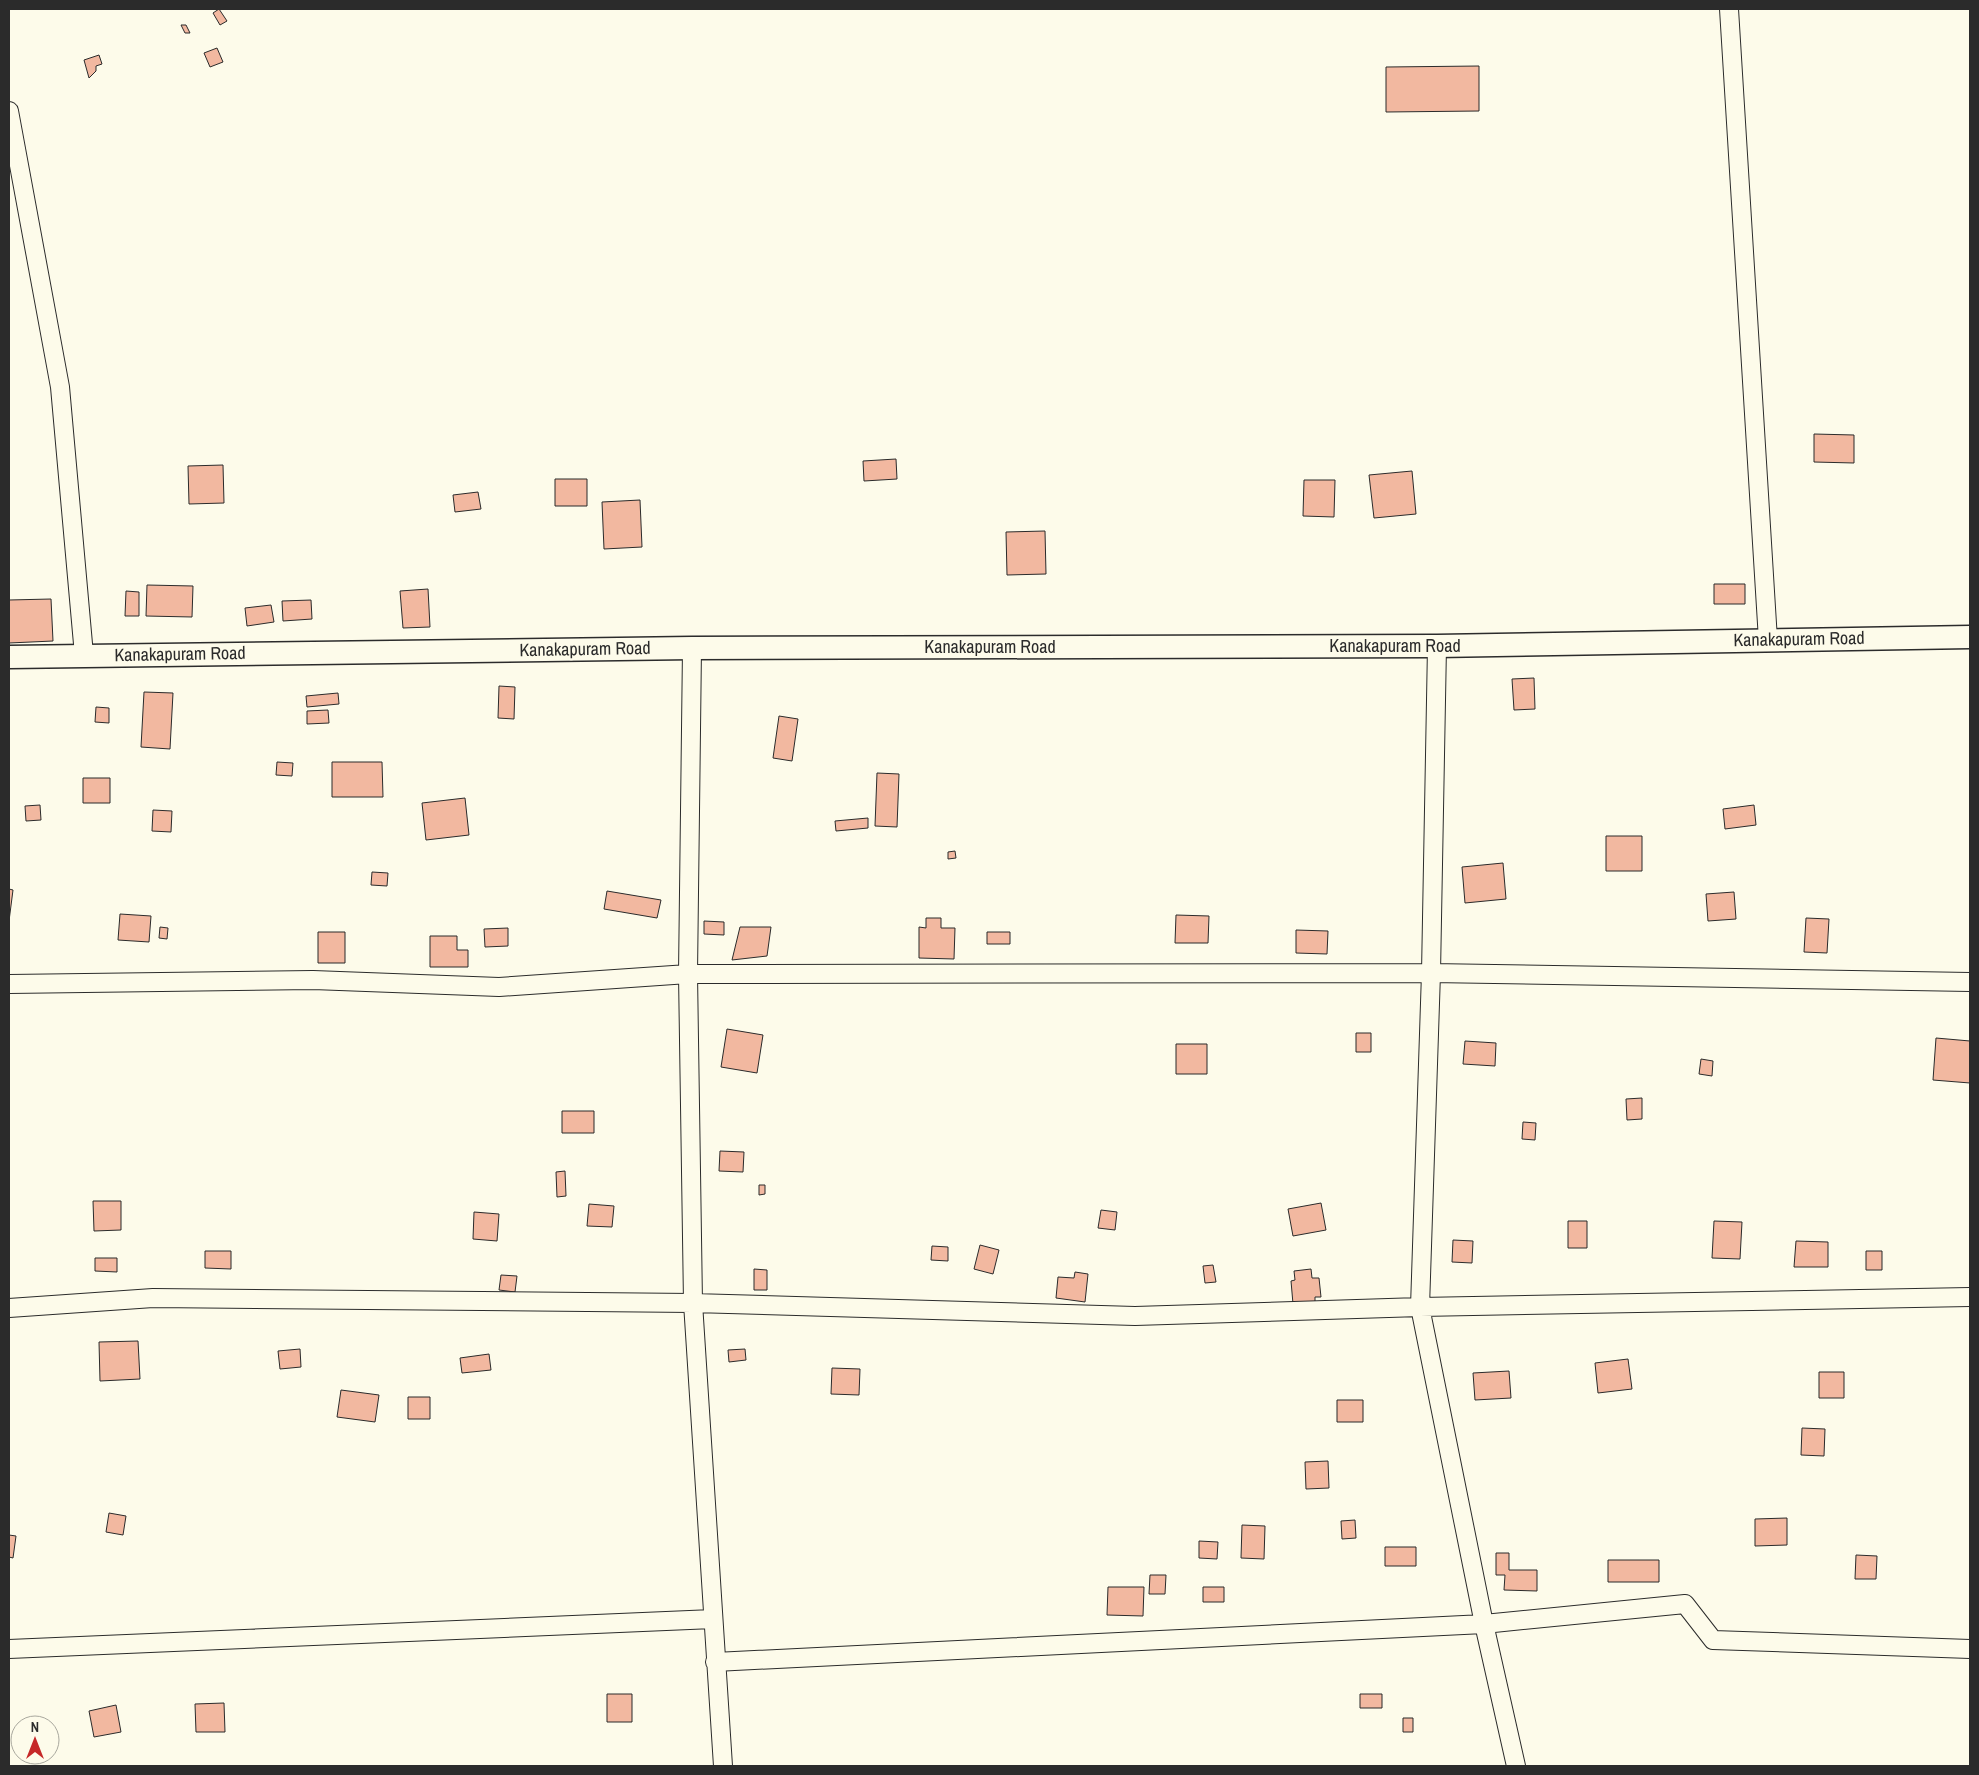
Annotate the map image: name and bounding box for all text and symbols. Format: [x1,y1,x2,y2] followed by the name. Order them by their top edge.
[1733,625,1865,652] street label: Kanakapuram Road
[1329,633,1461,658] street label: Kanakapuram Road
[924,634,1056,659] street label: Kanakapuram Road
[519,635,651,662] street label: Kanakapuram Road
[114,640,246,667] street label: Kanakapuram Road
[10,1715,60,1765] north arrow
[31,1718,39,1736] text: N

